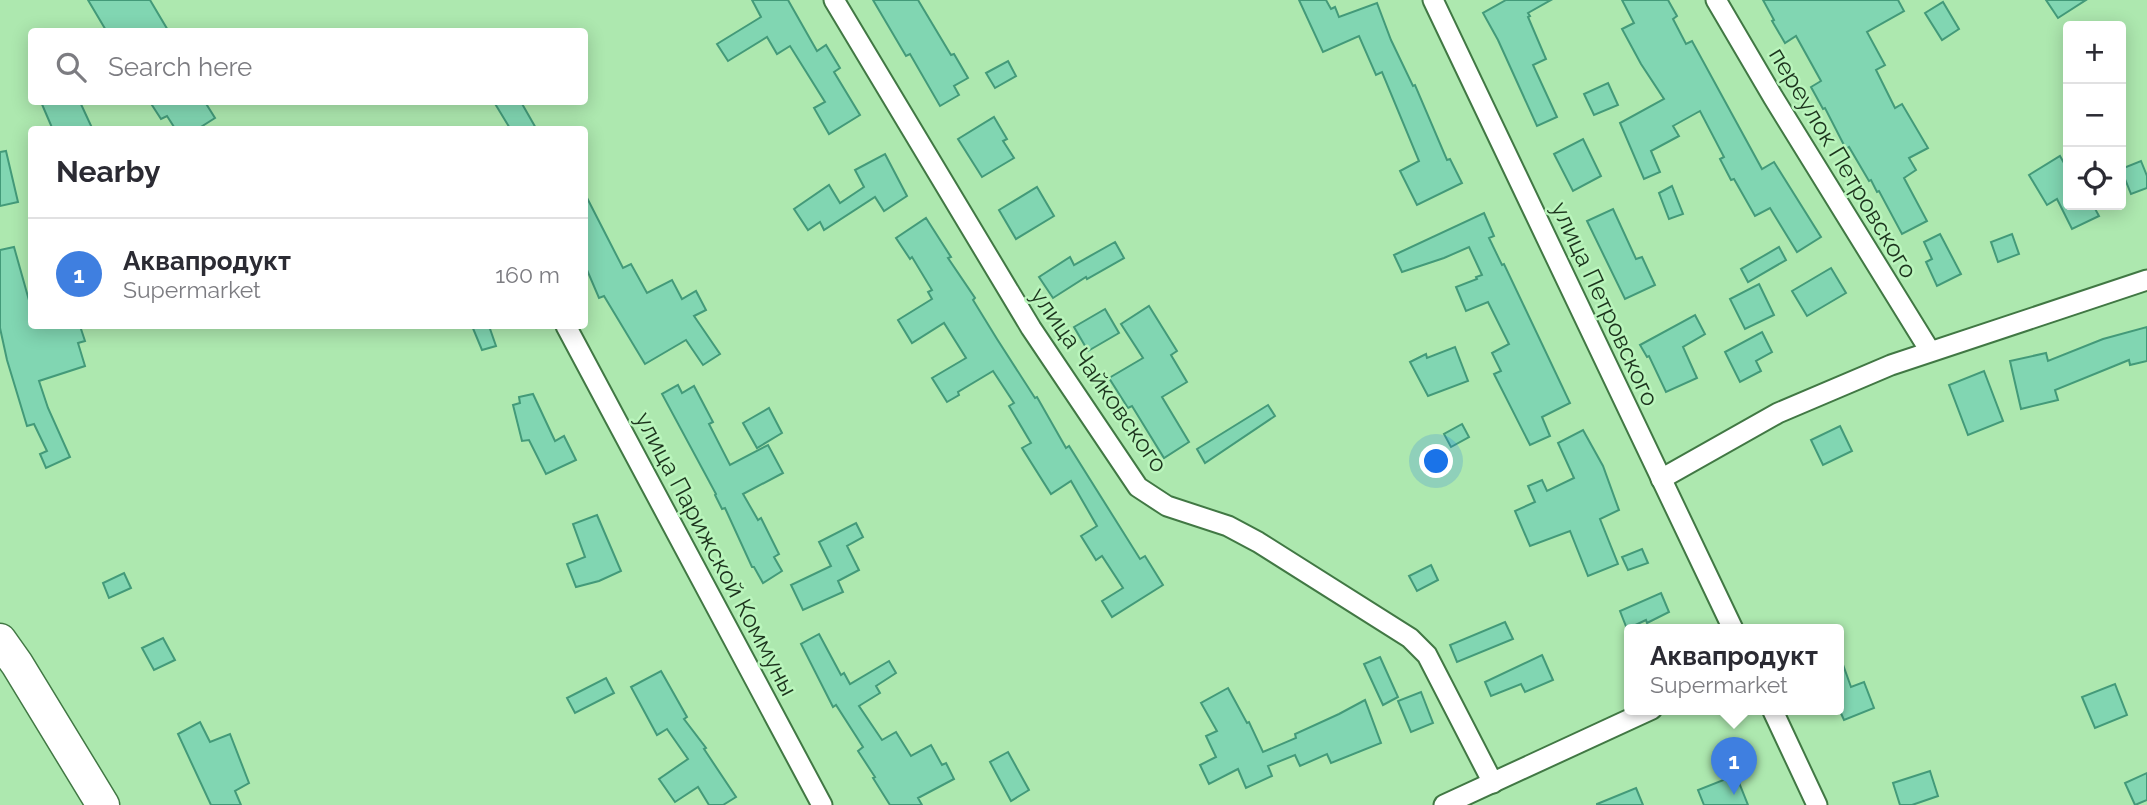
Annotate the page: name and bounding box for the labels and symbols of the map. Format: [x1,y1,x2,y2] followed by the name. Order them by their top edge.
[1763,42,1924,283] street label: переулок Петровского
[1545,197,1665,410] street label: улица Петровского
[1025,282,1174,478] street label: улица Чайковского
[629,407,804,701] street label: улица Парижской Коммуны
[1419,444,1453,478] your location
[1711,737,1757,795] pin: 1

